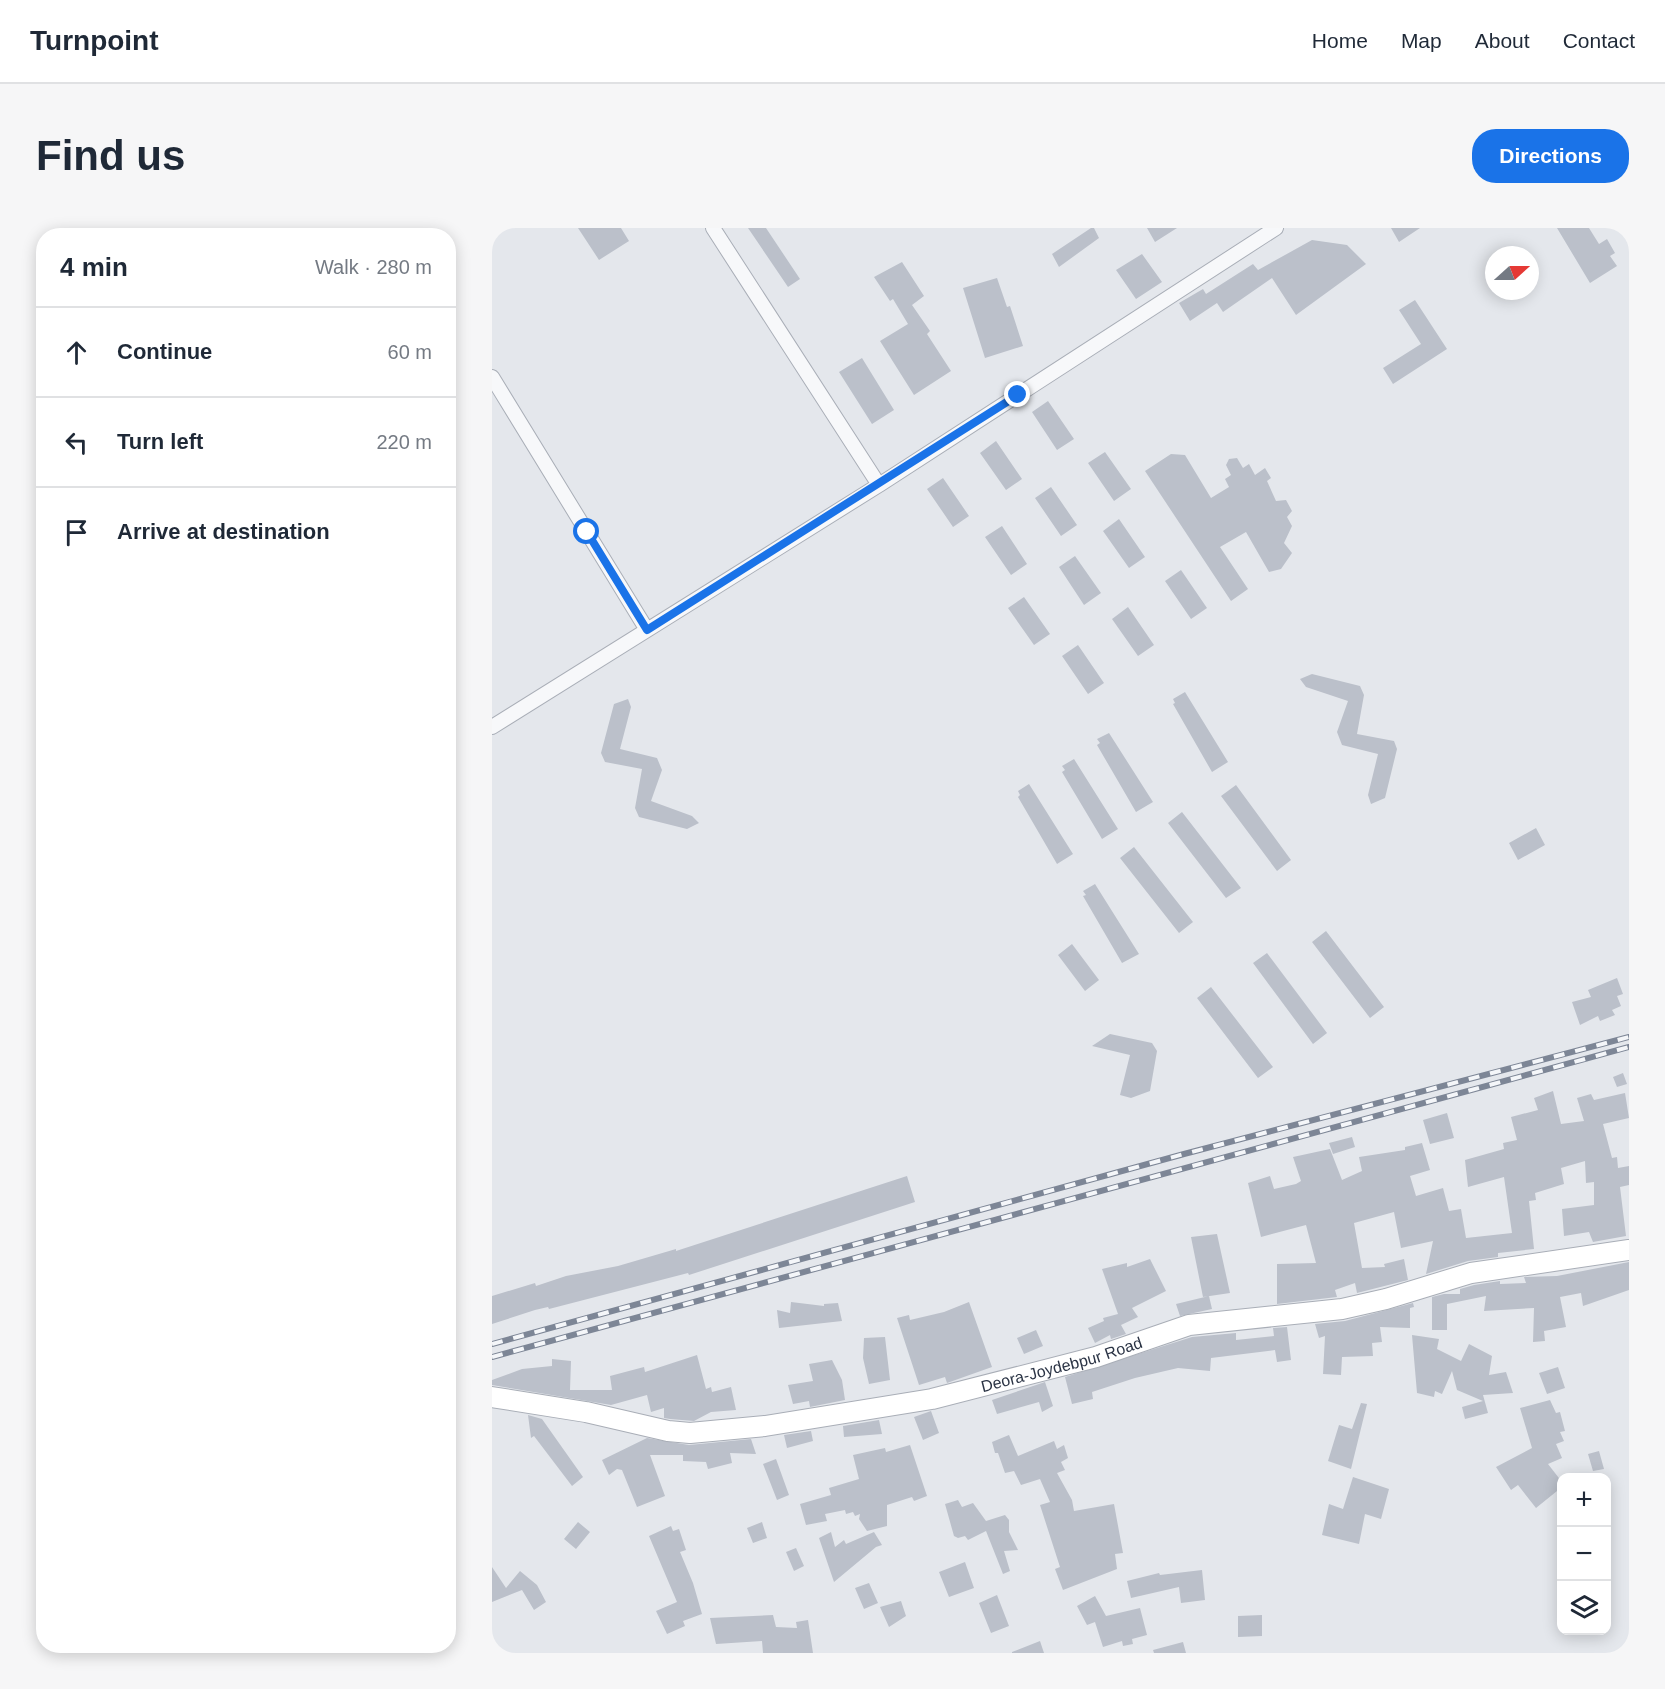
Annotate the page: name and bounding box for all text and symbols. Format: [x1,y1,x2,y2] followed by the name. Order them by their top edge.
[30,25,159,56] text: Turnpoint
[1312,29,1368,52] text: Home
[1401,29,1442,52] text: Map
[1475,29,1530,52] text: About
[1563,29,1635,52] text: Contact
[1472,129,1629,183] button: Directions
[36,132,185,179] text: Find us
[1485,246,1539,300] north arrow
[60,252,128,282] text: 4 min
[315,256,432,278] text: Walk · 280 m
[60,336,93,369] icon: ahead
[117,339,212,364] text: Continue
[388,341,432,363] text: 60 m
[1004,381,1030,407] route end
[60,426,93,459] icon: left
[117,429,203,454] text: Turn left
[376,431,432,453] text: 220 m
[60,516,93,549] icon: arrive
[573,518,599,544] route start
[117,519,330,544] text: Arrive at destination
[979,1333,1144,1395] street label: Deora-Joydebpur Road
[1557,1473,1611,1635] map controls
[1557,1473,1611,1527] button: +
[1557,1527,1611,1581] button: −
[1557,1581,1611,1635] button: layers

